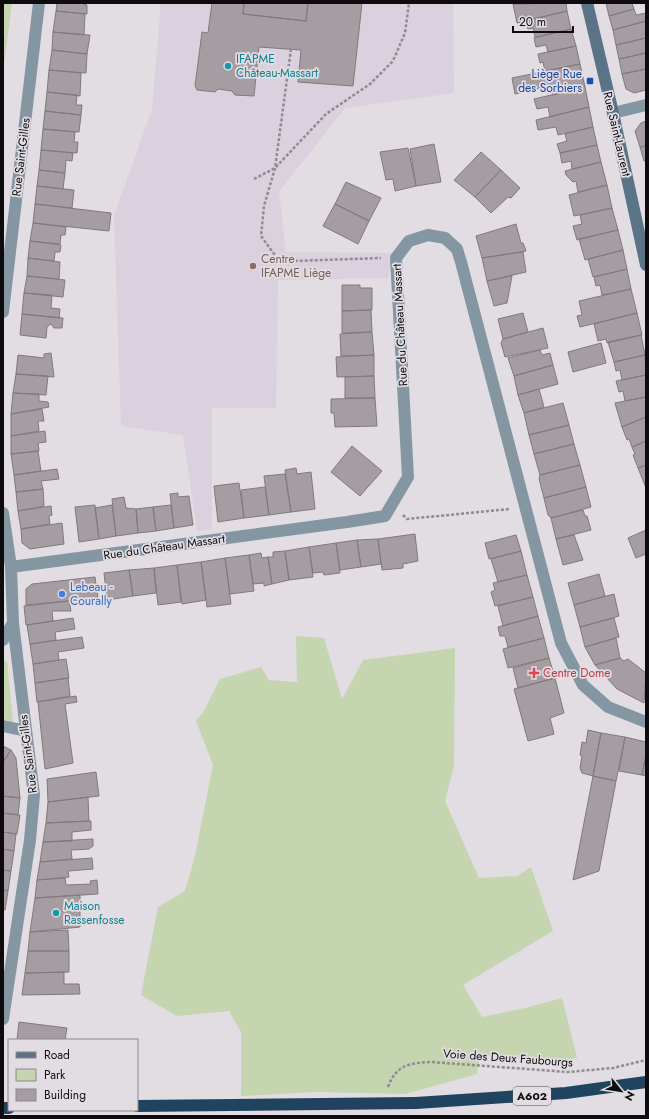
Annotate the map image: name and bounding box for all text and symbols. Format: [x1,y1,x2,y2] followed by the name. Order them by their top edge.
[513,8,573,34] scale bar
[519,13,546,31] text: 20 m
[236,50,318,82] place label: IFAPME Château-Massart
[223,61,233,71] marker: IFAPME Château-Massart
[518,65,582,97] place label: Liège Rue des Sorbiers
[585,76,595,86] marker: Liège Rue des Sorbiers
[598,90,636,178] street label: Rue Saint-Laurent
[7,117,35,197] street label: Rue Saint-Gilles
[261,250,331,282] place label: Centre IFAPME Liège
[248,261,258,271] marker: Centre IFAPME Liège
[388,263,412,387] street label: Rue du Château Massart
[102,530,226,564] street label: Rue du Château Massart
[70,578,113,610] place label: Lebeau - Courally
[57,589,67,599] marker: Lebeau - Courally
[543,664,611,682] place label: Centre Dome
[528,667,540,679] marker: Centre Dome
[14,714,42,794] street label: Rue Saint-Gilles
[64,897,124,929] place label: Maison Rassenfosse
[51,908,61,918] marker: Maison Rassenfosse
[8,1039,138,1111] legend
[442,1044,574,1072] street label: Voie des Deux Faubourgs
[44,1046,70,1064] text: Road
[44,1066,66,1084] text: Park
[601,1071,641,1111] north arrow
[44,1086,86,1104] text: Building
[513,1087,551,1105] road number: A602
[621,1088,639,1104] text: N

